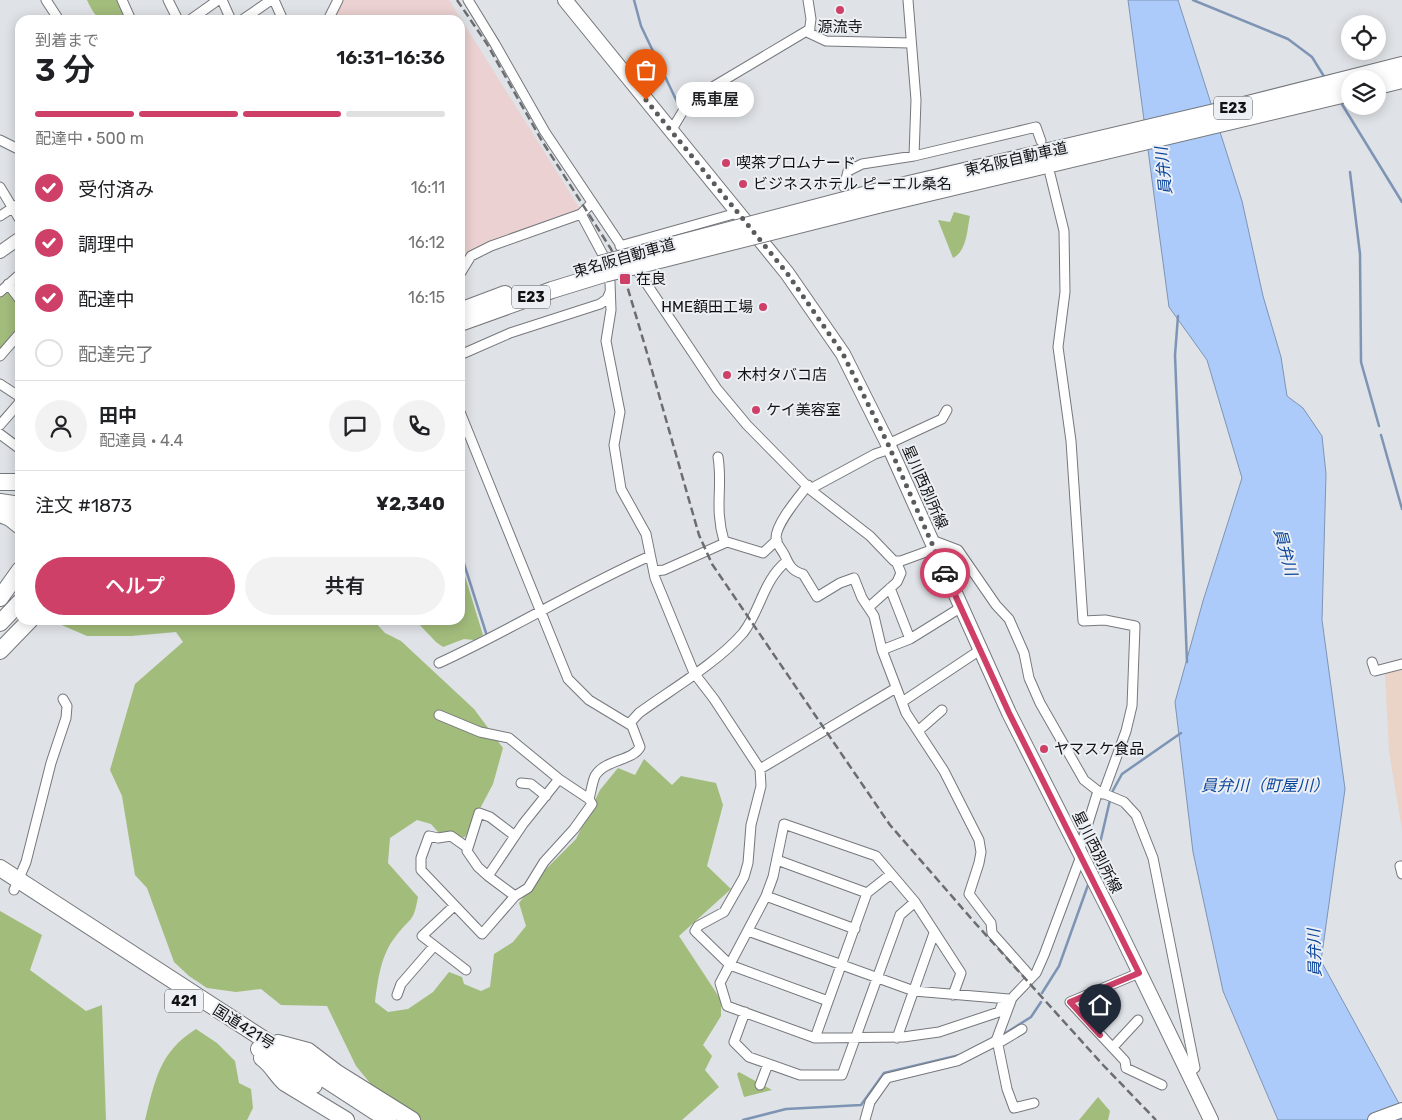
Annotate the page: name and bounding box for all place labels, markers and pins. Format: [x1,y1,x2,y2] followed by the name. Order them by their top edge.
[834,4,846,16] marker: 源流寺
[817,18,863,36] place label: 源流寺
[625,49,667,100] pin
[676,82,754,118] callout: 馬車屋
[736,154,856,172] place label: 喫茶プロムナード
[720,157,732,169] marker: 喫茶プロムナード
[753,175,952,193] place label: ビジネスホテル ピーエル桑名
[737,178,749,190] marker: ビジネスホテル ピーエル桑名
[636,270,666,288] place label: 在良
[618,272,632,286] marker: 在良
[661,298,753,316] place label: HME額田工場
[757,301,769,313] marker: HME額田工場
[737,366,827,384] place label: 木村タバコ店
[721,369,733,381] marker: 木村タバコ店
[766,401,841,419] place label: ケイ美容室
[750,404,762,416] marker: ケイ美容室
[1054,740,1144,758] place label: ヤマスケ食品
[1038,743,1050,755] marker: ヤマスケ食品
[1079,984,1121,1035] pin

